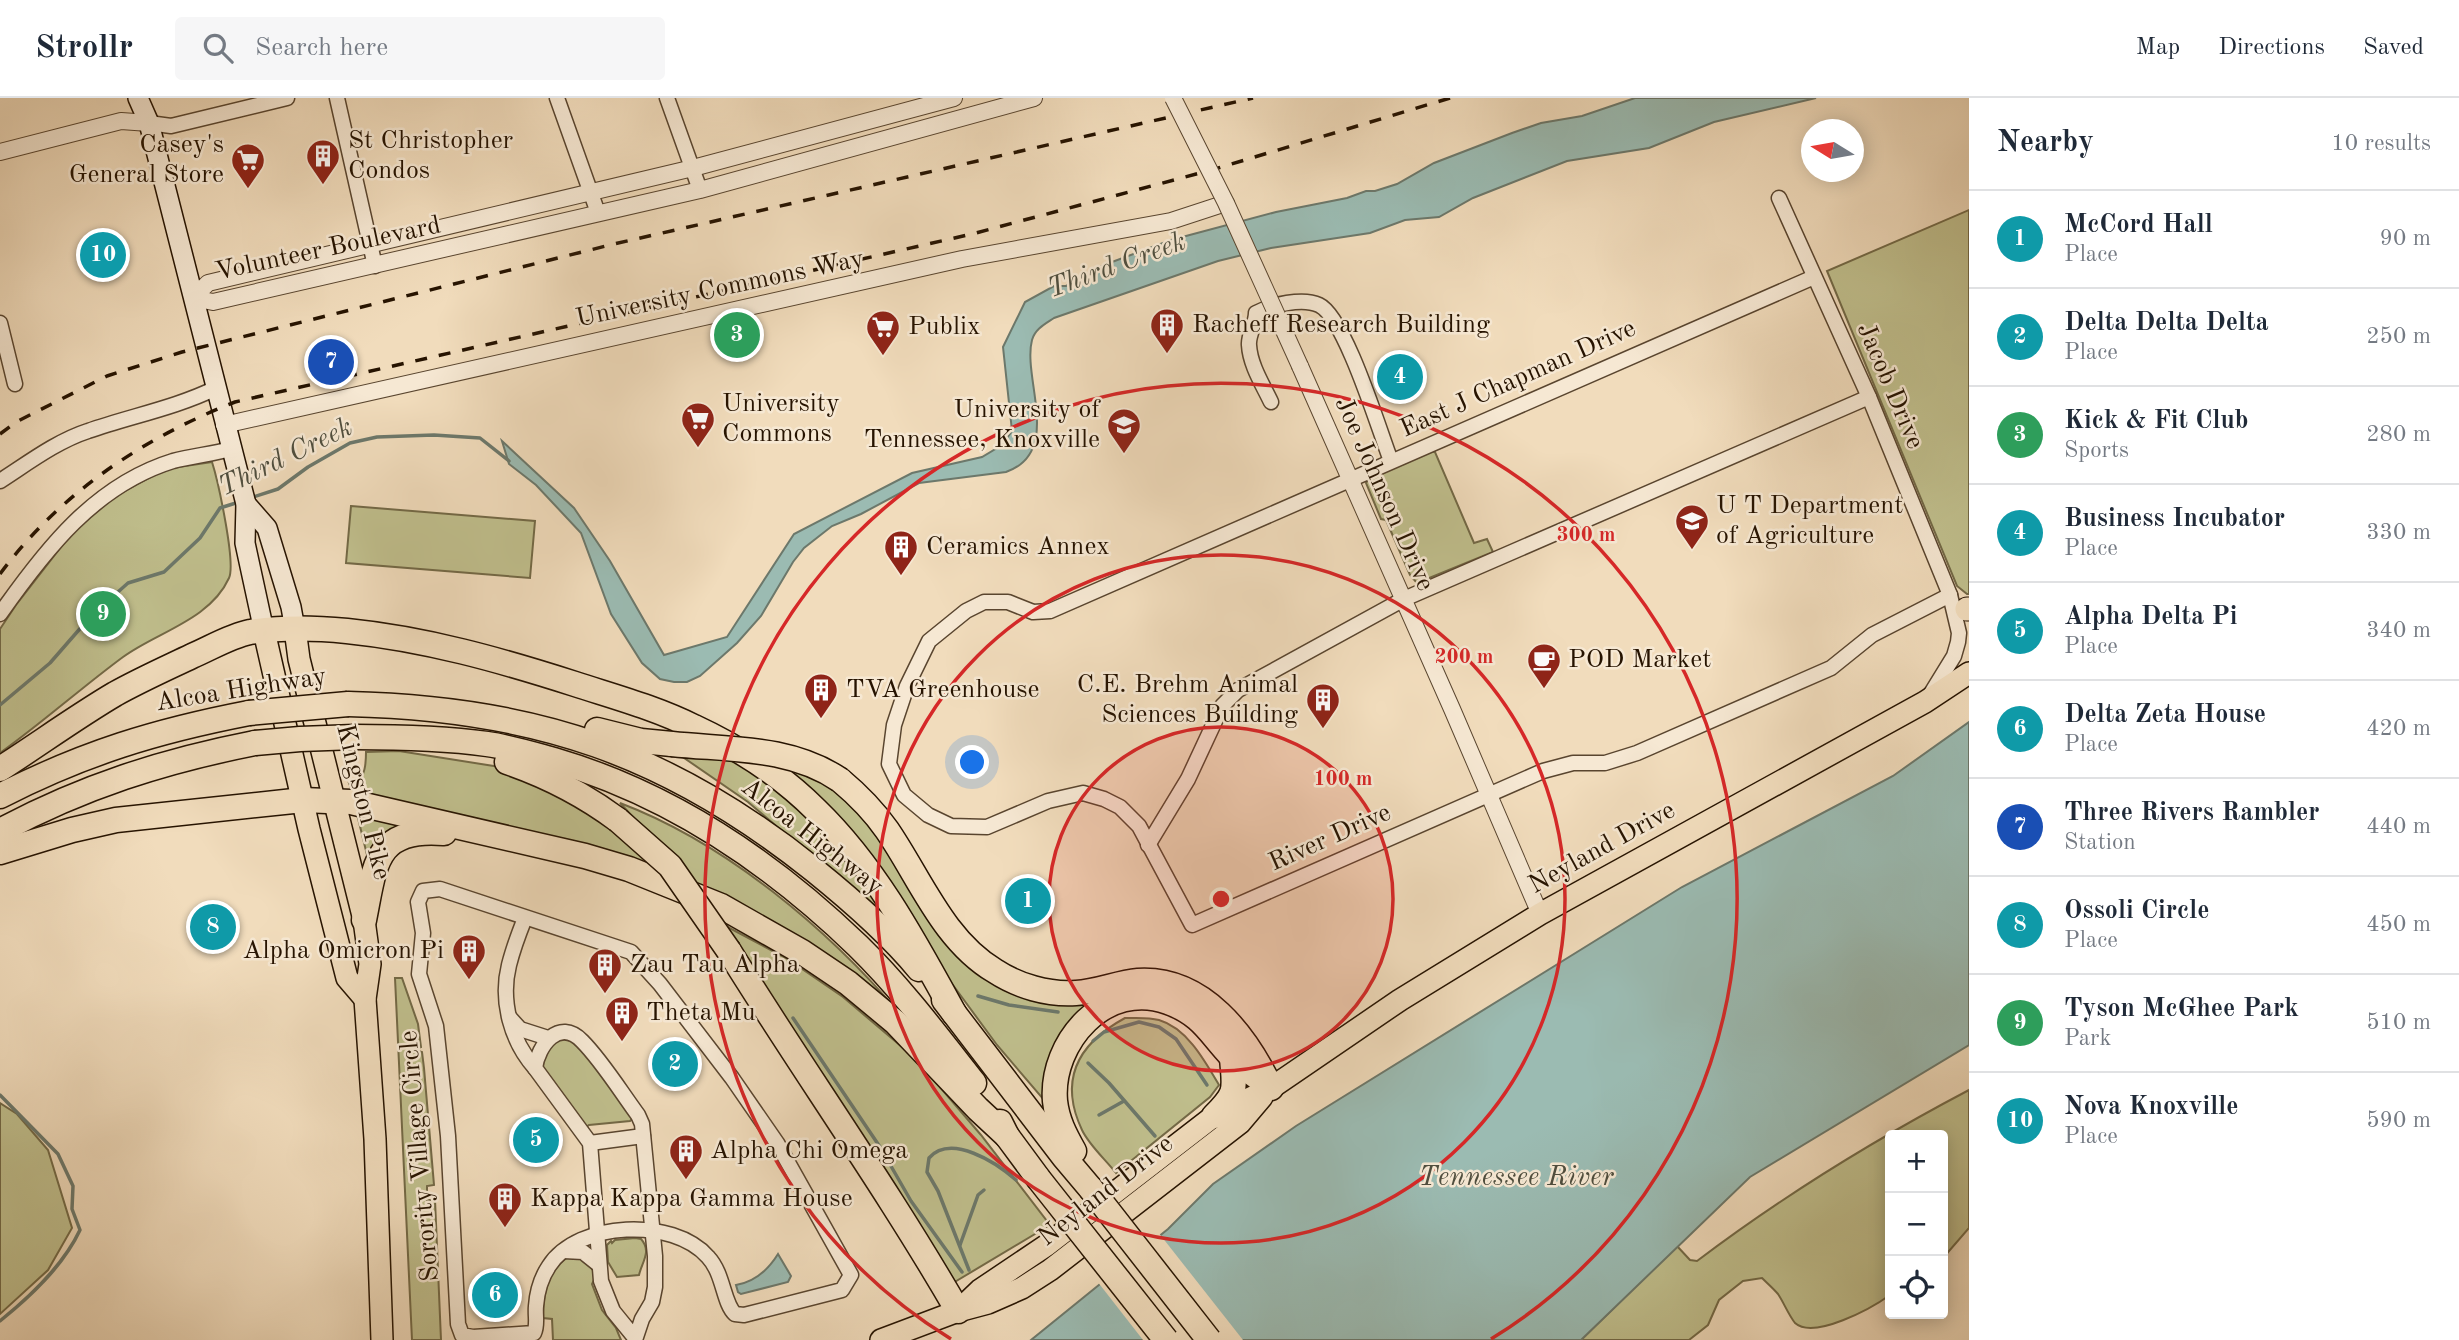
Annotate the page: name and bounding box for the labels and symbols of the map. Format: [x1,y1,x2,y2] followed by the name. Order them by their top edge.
[1801,119,1864,182] north arrow
[348,128,514,184] place label: St Christopher Condos
[69,132,224,188] place label: Casey's General Store
[304,137,342,186] building icon: St Christopher Condos
[229,141,267,190] supermarket icon: Casey's General Store
[213,212,443,286] street label: Volunteer Boulevard
[1044,228,1190,304] water label: Third Creek
[80,229,126,281] pin: 10
[574,246,867,332] street label: University Commons Way
[1148,306,1186,355] building icon: Racheff Research Building
[864,308,902,357] supermarket icon: Publix
[714,309,760,361] pin: 3
[1192,312,1490,338] place label: Racheff Research Building
[908,314,980,340] place label: Publix
[1396,315,1640,443] street label: East J Chapman Drive
[1852,319,1928,453] street label: Jacob Drive
[308,336,354,388] pin: 7
[1377,351,1423,403] pin: 4
[722,391,840,447] place label: University Commons
[1330,393,1438,595] street label: Joe Johnson Drive
[864,397,1101,453] place label: University of Tennessee, Knoxville
[679,400,717,449] supermarket icon: University Commons
[1105,406,1143,455] school or university icon: University of Tennessee, Knoxville
[215,414,357,502] water label: Third Creek
[1716,493,1903,549] place label: U T Department of Agriculture
[1673,502,1711,551] school or university icon: U T Department of Agriculture
[1556,525,1616,546] text: 300 m
[882,528,920,577] building icon: Ceramics Annex
[926,534,1110,560] place label: Ceramics Annex
[80,588,126,640] pin: 9
[1525,641,1563,690] cafe icon: POD Market
[1434,647,1494,668] text: 200 m
[1568,647,1711,673] place label: POD Market
[154,664,328,716] street label: Alcoa Highway
[802,671,840,720] building icon: TVA Greenhouse
[1077,672,1298,728] place label: C.E. Brehm Animal Sciences Building
[846,677,1040,703] place label: TVA Greenhouse
[1304,681,1342,730] building icon: C.E. Brehm Animal Sciences Building
[331,721,395,883] street label: Kingston Pike
[955,745,989,779] your location
[1313,769,1373,790] text: 100 m
[736,774,888,900] street label: Alcoa Highway
[1524,797,1680,899] street label: Neyland Drive
[1265,800,1395,876] street label: River Drive
[1005,875,1051,927] pin: 1
[1209,887,1233,911] centre of rings
[190,901,236,953] pin: 8
[450,932,488,981] building icon: Alpha Omicron Pi
[243,938,444,964] place label: Alpha Omicron Pi
[586,946,624,995] building icon: Zau Tau Alpha
[630,952,800,978] place label: Zau Tau Alpha
[603,994,641,1043] building icon: Theta Mu
[646,1000,756,1026] place label: Theta Mu
[396,1029,444,1283] street label: Sorority Village Circle
[652,1038,698,1090] pin: 2
[513,1114,559,1166] pin: 5
[1034,1131,1178,1251] street label: Neyland Drive
[667,1132,705,1181] building icon: Alpha Chi Omega
[710,1138,908,1164] place label: Alpha Chi Omega
[1419,1164,1614,1192] water label: Tennessee River
[486,1180,524,1229] building icon: Kappa Kappa Gamma House
[530,1186,853,1212] place label: Kappa Kappa Gamma House
[472,1269,518,1321] pin: 6

